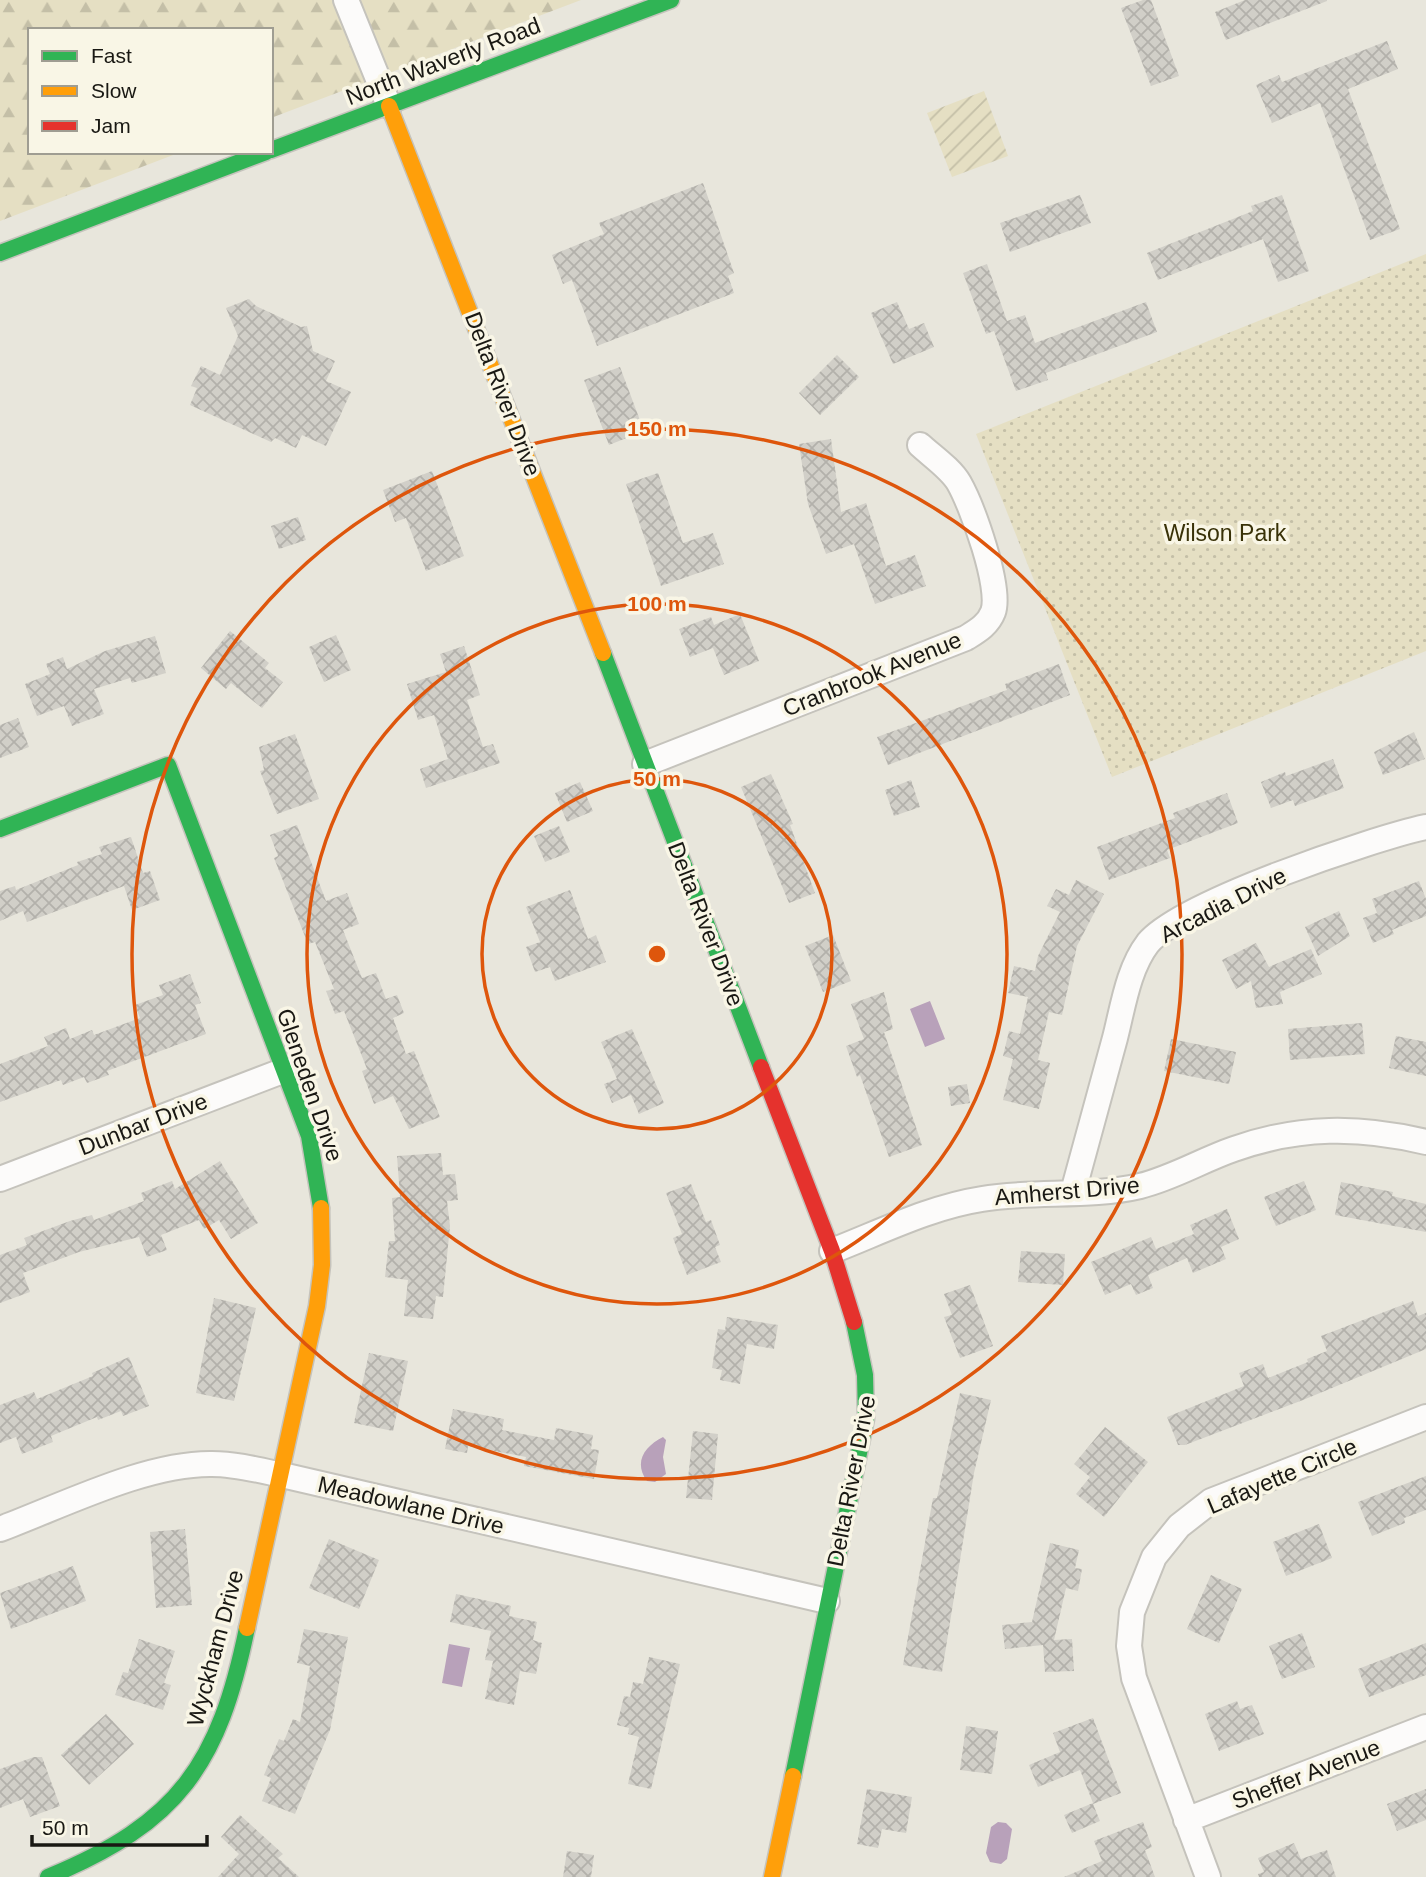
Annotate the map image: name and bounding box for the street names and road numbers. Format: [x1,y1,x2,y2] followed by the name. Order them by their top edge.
[342,12,544,110] street label: North Waverly Road
[460,308,546,480] street label: Delta River Drive
[779,626,965,722] street label: Cranbrook Avenue
[663,838,749,1010] street label: Delta River Drive
[1156,862,1290,948] street label: Arcadia Drive
[272,1005,348,1165] street label: Gleneden Drive
[75,1088,211,1160] street label: Dunbar Drive
[993,1172,1141,1210] street label: Amherst Drive
[822,1393,880,1569] street label: Delta River Drive
[1203,1433,1361,1519] street label: Lafayette Circle
[315,1471,507,1539] street label: Meadowlane Drive
[182,1567,248,1729] street label: Wyckham Drive
[1228,1734,1384,1814] street label: Sheffer Avenue

